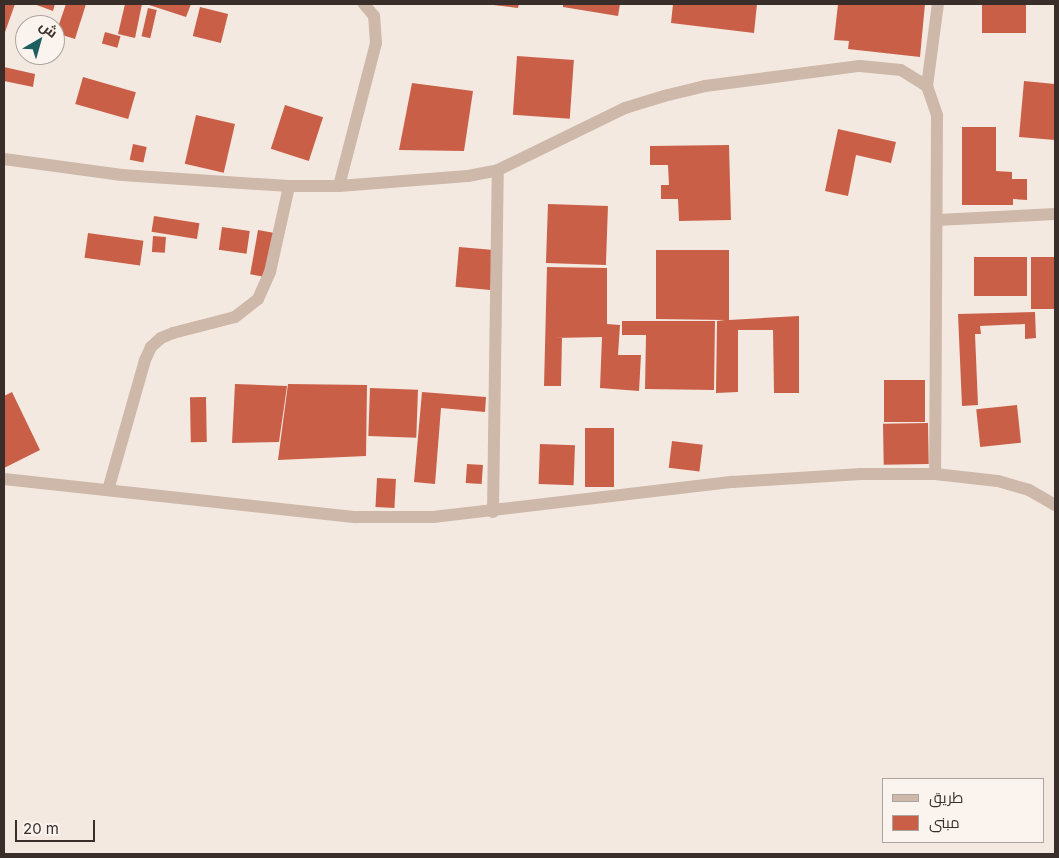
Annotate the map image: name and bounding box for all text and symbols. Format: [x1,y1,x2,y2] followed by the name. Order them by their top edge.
[15,15,65,65] north arrow
[37,16,61,41] text: ش
[882,778,1044,843] legend
[929,788,963,807] text: طريق
[18,810,98,842] scale bar
[929,813,960,832] text: مبنى
[23,819,59,838] text: 20 m

